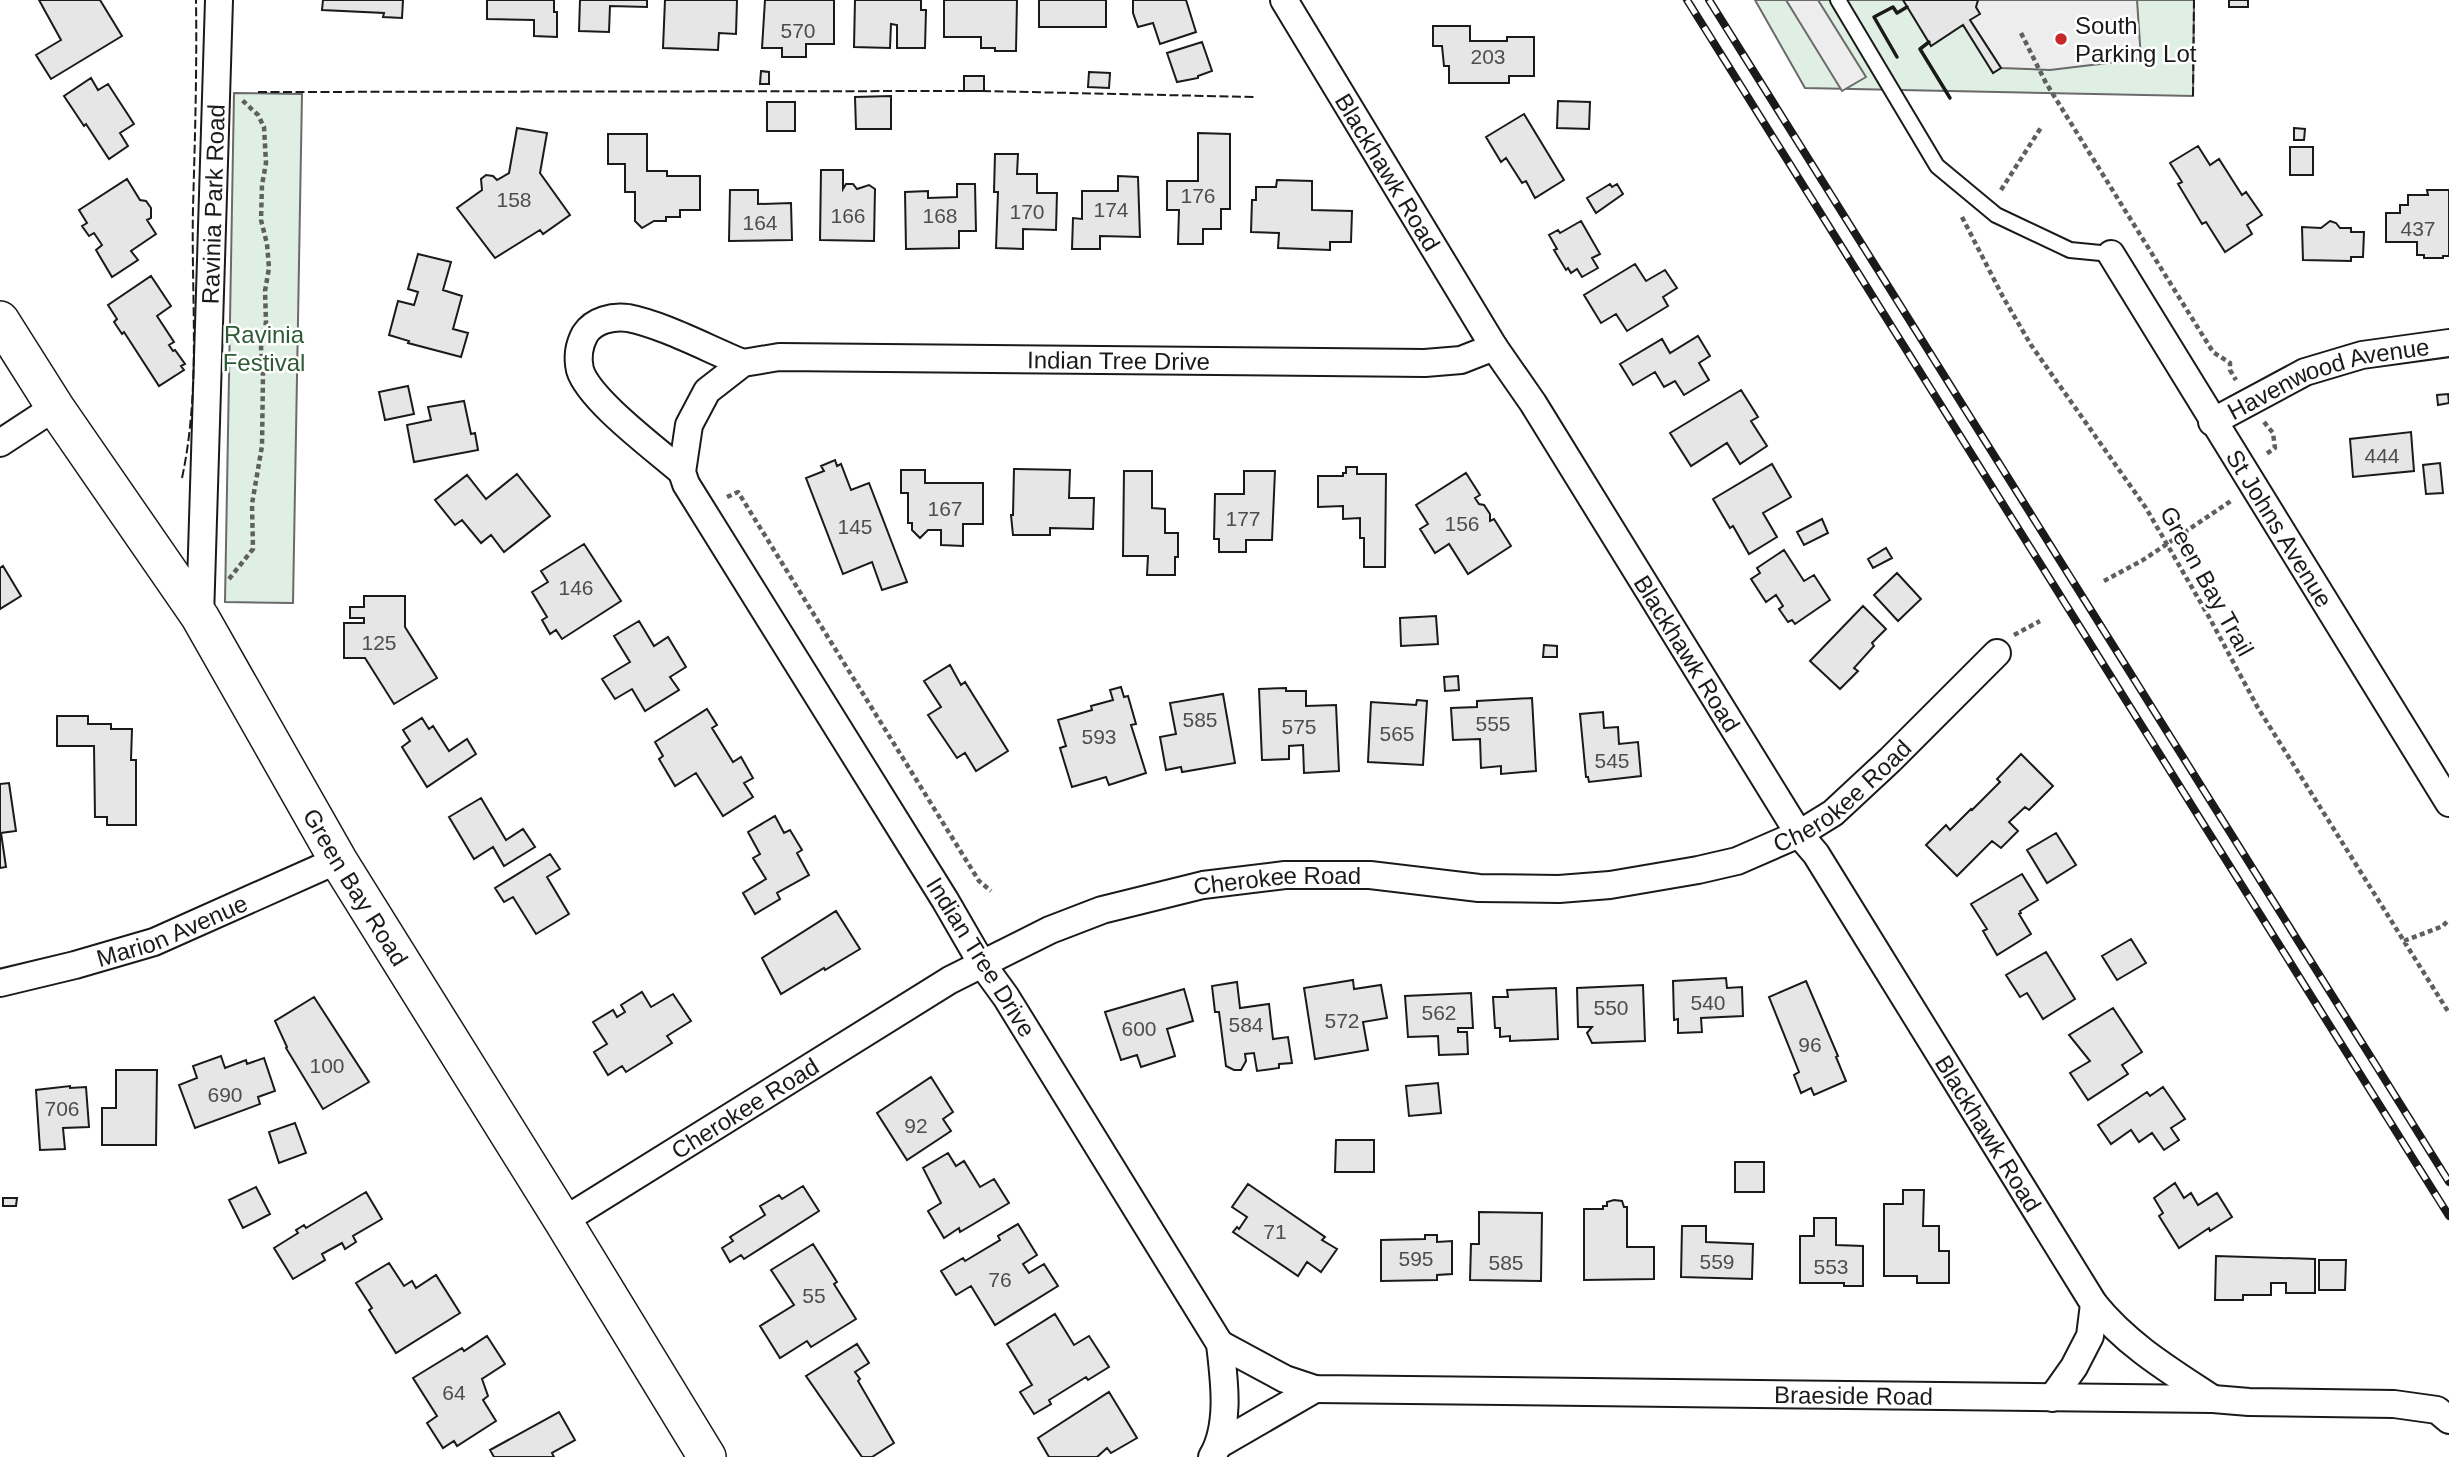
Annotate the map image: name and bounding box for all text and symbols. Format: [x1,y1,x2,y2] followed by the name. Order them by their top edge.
[2075,12,2197,67] place label: South Parking Lot
[780,19,816,42] house number: 570
[2053,31,2069,47] marker: South Parking Lot
[1470,45,1506,68] house number: 203
[1330,88,1446,255] street label: Blackhawk Road
[196,104,229,305] street label: Ravinia Park Road
[1180,184,1216,207] house number: 176
[496,188,532,211] house number: 158
[1093,198,1129,221] house number: 174
[1009,200,1045,223] house number: 170
[830,204,866,227] house number: 166
[922,204,958,227] house number: 168
[742,211,778,234] house number: 164
[2400,217,2436,240] house number: 437
[223,321,305,376] park label: Ravinia Festival
[2223,332,2431,425] street label: Havenwood Avenue
[1027,346,1210,375] street label: Indian Tree Drive
[2364,444,2400,467] house number: 444
[2221,445,2338,612] street label: St Johns Avenue
[927,497,963,520] house number: 167
[2155,502,2259,660] street label: Green Bay Trail
[1225,507,1261,530] house number: 177
[1444,512,1480,535] house number: 156
[837,515,873,538] house number: 145
[1629,570,1746,737] street label: Blackhawk Road
[558,576,594,599] house number: 146
[361,631,397,654] house number: 125
[1182,708,1218,731] house number: 585
[1475,712,1511,735] house number: 555
[1281,715,1317,738] house number: 575
[1379,722,1415,745] house number: 565
[1081,725,1117,748] house number: 593
[1769,734,1916,857] street label: Cherokee Road
[1594,749,1630,772] house number: 545
[298,804,414,971] street label: Green Bay Road
[1190,862,1361,900] street label: Cherokee Road
[921,872,1041,1042] street label: Indian Tree Drive
[93,889,251,972] street label: Marion Avenue
[1690,991,1726,1014] house number: 540
[1593,996,1629,1019] house number: 550
[1421,1001,1457,1024] house number: 562
[1324,1009,1360,1032] house number: 572
[1228,1013,1264,1036] house number: 584
[1121,1017,1157,1040] house number: 600
[1798,1033,1822,1056] house number: 96
[1930,1050,2047,1217] street label: Blackhawk Road
[666,1052,823,1164] street label: Cherokee Road
[309,1054,345,1077] house number: 100
[207,1083,243,1106] house number: 690
[44,1097,80,1120] house number: 706
[904,1114,928,1137] house number: 92
[1263,1220,1287,1243] house number: 71
[1398,1247,1434,1270] house number: 595
[1699,1250,1735,1273] house number: 559
[1488,1251,1524,1274] house number: 585
[1813,1255,1849,1278] house number: 553
[988,1268,1012,1291] house number: 76
[802,1284,826,1307] house number: 55
[442,1381,466,1404] house number: 64
[1774,1381,1933,1409] street label: Braeside Road

